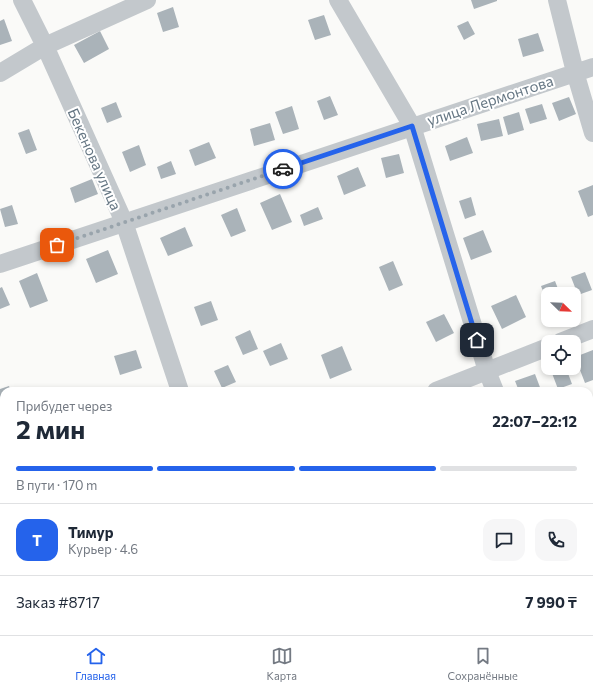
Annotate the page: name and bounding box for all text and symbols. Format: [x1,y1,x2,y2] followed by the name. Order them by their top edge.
[425,71,555,129] street label: улица Лермонтова
[64,105,126,213] street label: Бекенова улица
[263,149,303,189] courier
[272,158,294,180] icon: car
[40,228,74,262] pin
[46,234,68,256] icon: bag
[541,287,581,327] north arrow
[541,287,581,375] map controls
[460,323,494,357] pin
[466,329,488,351] icon: home
[541,335,581,375] button: locate
[16,398,112,414] text: Прибудет через
[492,412,577,430] text: 22:07–22:12
[16,413,85,444] text: 2 мин
[16,477,97,493] text: В пути · 170 m
[483,519,525,561] button: chat
[535,519,577,561] button: phone
[68,523,113,541] text: Тимур
[32,531,42,549] text: Т
[68,541,138,557] text: Курьер · 4.6
[16,593,100,611] text: Заказ #8717
[525,593,577,611] text: 7 990 ₸
[75,645,116,682] tab: Главная
[267,645,297,682] tab: Карта
[447,645,518,682] tab: Сохранённые

